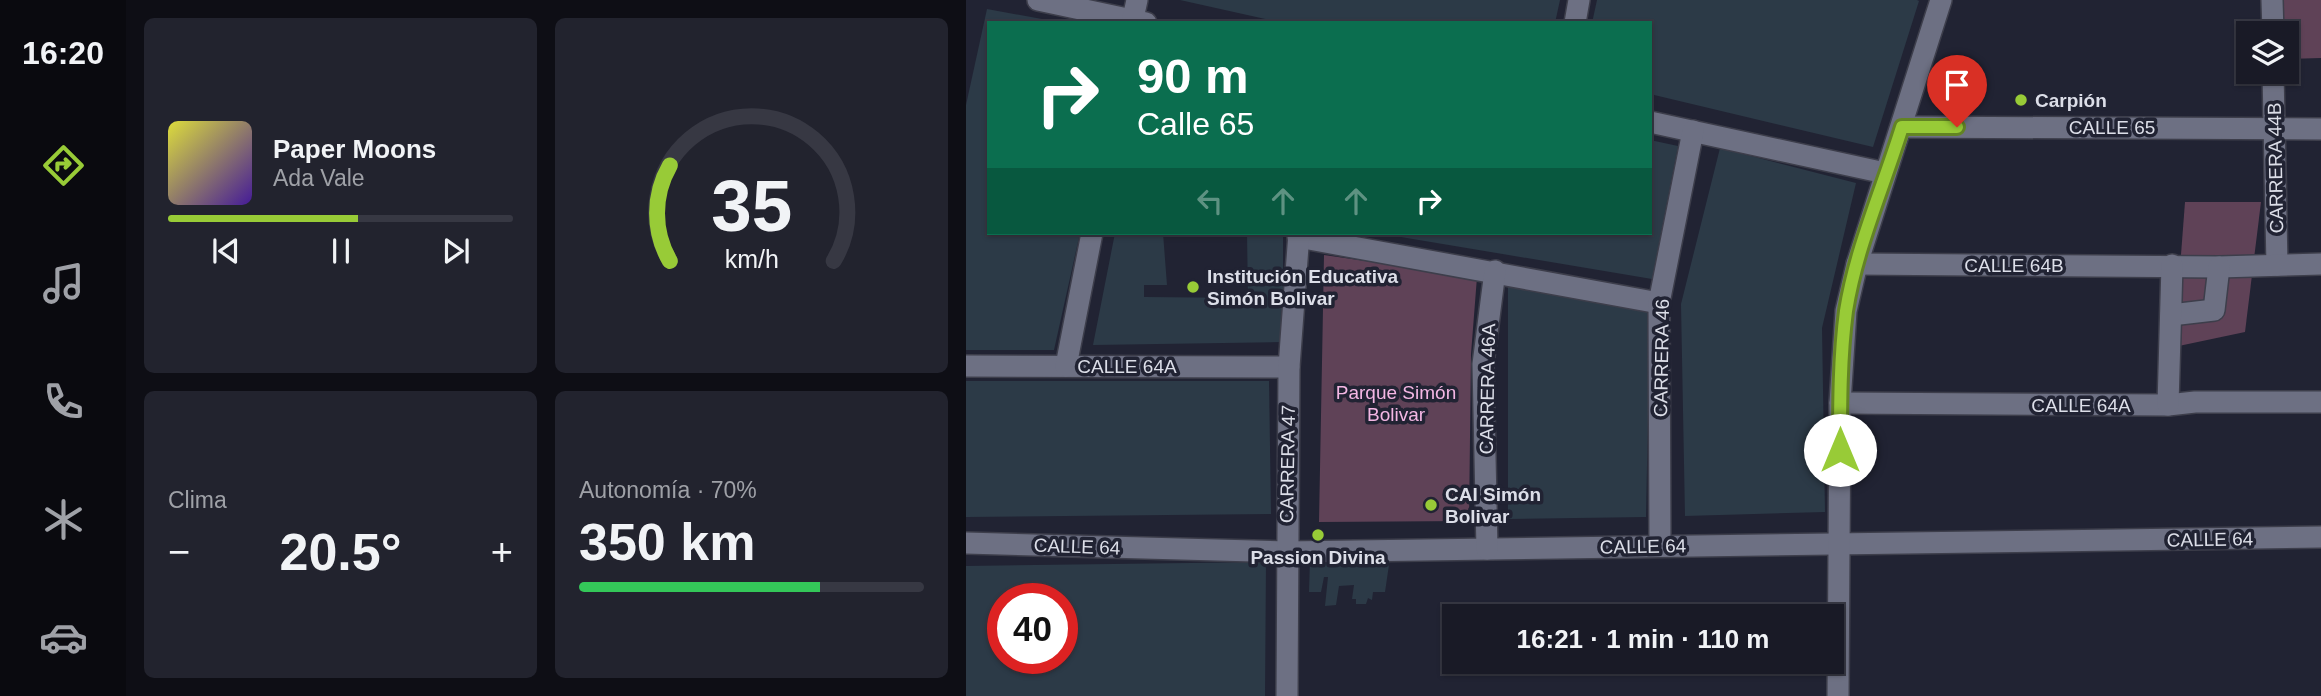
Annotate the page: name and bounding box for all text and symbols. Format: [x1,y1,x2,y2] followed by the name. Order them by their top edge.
[2236,21,2299,84] map controls
[2236,21,2299,84] button: layers
[22,35,104,71] text: 16:20
[1022,49,1113,140] icon: right
[1137,49,1249,103] text: 90 m
[1927,55,1987,127] pin
[1938,66,1976,104] icon: arrive
[2035,90,2107,111] place label: Carpión
[2013,92,2029,108] marker: Carpión
[2264,102,2287,234] street label: CARRERA 44B
[1137,106,1254,142] text: Calle 65
[2069,117,2155,138] street label: CALLE 65
[273,134,436,164] text: Paper Moons
[39,141,88,190] icon: directions
[273,165,365,191] text: Ada Vale
[711,166,792,247] text: 35
[1191,182,1229,220] icon: left
[1264,182,1302,220] icon: ahead
[1337,182,1375,220] icon: ahead
[1410,182,1448,220] icon: right
[207,232,245,270] icon: previous
[322,232,360,270] icon: pause
[437,232,475,270] icon: next
[724,245,779,273] text: km/h
[1964,255,2064,276] street label: CALLE 64B
[39,259,88,308] icon: music
[1207,266,1399,309] place label: Institución Educativa Simón Bolivar
[1185,279,1201,295] marker: Institución Educativa Simón Bolivar
[1650,299,1673,417] street label: CARRERA 46
[1476,323,1499,455] street label: CARRERA 46A
[1077,356,1177,377] street label: CALLE 64A
[39,377,88,426] icon: phone
[1336,382,1456,425] park label: Parque Simón Bolivar
[2031,395,2131,416] street label: CALLE 64A
[1276,405,1299,523] street label: CARRERA 47
[1803,413,1877,487] position arrow
[579,477,757,503] text: Autonomía · 70%
[1445,484,1541,527] place label: CAI Simón Bolivar
[168,487,227,513] text: Clima
[39,495,88,544] icon: climate
[1423,497,1439,513] marker: CAI Simón Bolivar
[579,513,755,571] text: 350 km
[279,523,402,581] text: 20.5°
[1310,527,1326,543] marker: Passion Divina
[2167,528,2254,551] street label: CALLE 64
[168,531,190,573] text: −
[491,531,513,573] text: +
[1033,534,1121,559] street label: CALLE 64
[1600,535,1687,558] street label: CALLE 64
[1250,547,1386,568] place label: Passion Divina
[987,583,1078,674] speed limit sign: 40
[39,613,88,662] icon: car
[1517,624,1769,654] text: 16:21 · 1 min · 110 m

